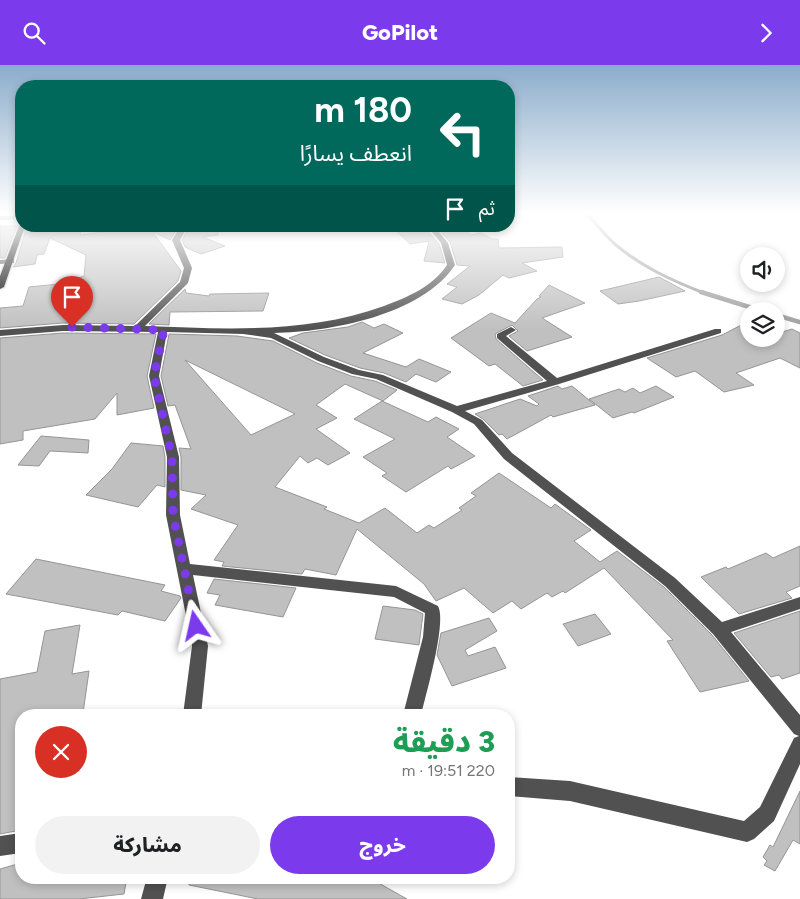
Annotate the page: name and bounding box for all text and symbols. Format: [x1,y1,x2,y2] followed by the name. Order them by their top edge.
[20,19,48,47] icon: search
[362,19,438,46] text: GoPilot
[752,19,780,47] icon: forward
[314,89,412,131] text: 180 m
[430,100,495,165] icon: left
[300,140,412,167] text: انعطف يسارًا
[441,195,469,223] icon: arrive
[479,197,495,220] text: ثم
[740,247,785,347] map controls
[740,247,785,292] button: sound
[51,276,93,327] pin
[58,283,86,311] icon: arrive
[740,302,785,347] button: layers
[169,599,221,651] position arrow
[393,723,495,760] text: 3 دقيقة
[35,726,87,778] button: close
[402,761,495,780] text: 220 m · 19:51
[35,816,260,874] button: مشاركة
[270,816,495,874] button: خروج

